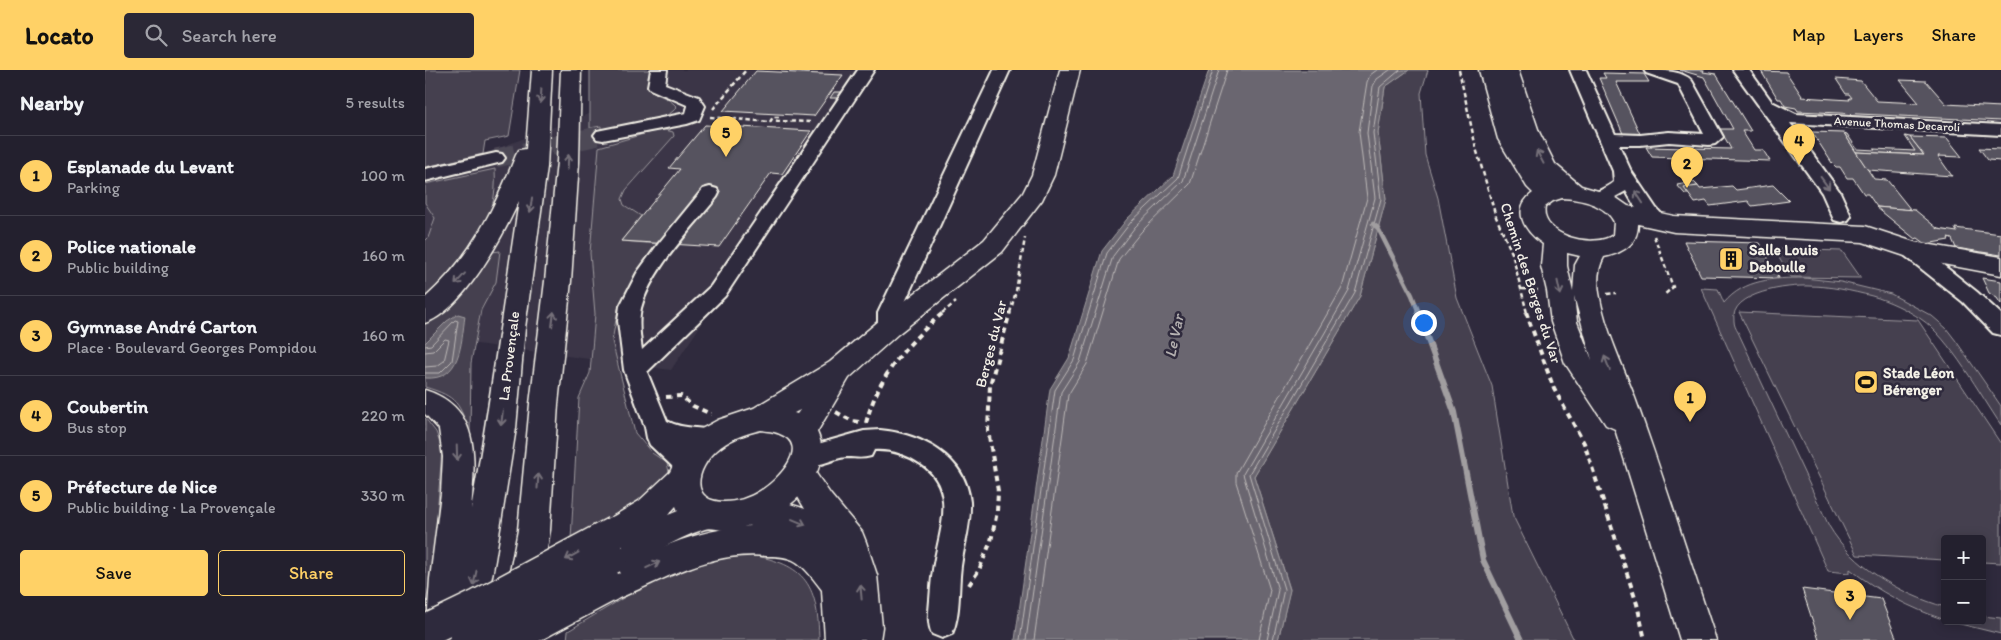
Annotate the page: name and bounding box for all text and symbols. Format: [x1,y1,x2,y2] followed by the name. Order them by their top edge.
[124,13,474,58] search box
[25,21,94,50] text: Locato
[142,21,170,49] icon: search
[182,24,277,47] text: Search here
[1792,24,1825,46] text: Map
[1853,24,1903,46] text: Layers
[1931,24,1976,46] text: Share
[537,88,546,104] one-way arrow
[20,90,84,115] text: Nearby
[345,93,405,112] text: 5 results
[1834,114,1960,134] street label: Avenue Thomas Decaroli
[710,116,742,157] pin: 5
[1783,124,1815,165] pin: 4
[1671,147,1703,188] pin: 2
[1535,149,1545,164] one-way arrow
[67,155,234,178] text: Esplanade du Levant
[563,155,572,171] one-way arrow
[32,166,40,185] text: 1
[361,166,405,185] text: 100 m
[1820,176,1830,190] one-way arrow
[67,178,120,197] text: Parking
[1634,191,1644,205] one-way arrow
[525,196,535,212] one-way arrow
[1497,200,1565,366] street label: Chemin des Berges du Var
[67,235,196,258] text: Police nationale
[1749,241,1819,276] place label: Salle Louis Deboulle
[32,246,40,265] text: 2
[362,246,405,265] text: 160 m
[1718,246,1744,272] building icon: Salle Louis Deboulle
[67,258,169,277] text: Public building
[454,272,466,285] one-way arrow
[1555,280,1564,296] one-way arrow
[971,298,1011,390] street label: Berges du Var
[495,310,523,402] street label: La Provençale
[1411,310,1437,336] your location
[1160,311,1188,359] water label: Le Var
[548,312,558,328] one-way arrow
[67,315,257,338] text: Gymnase André Carton
[32,326,40,345] text: 3
[362,326,405,345] text: 160 m
[67,338,317,357] text: Place · Boulevard Georges Pompidou
[1601,356,1611,371] one-way arrow
[1883,364,1955,400] place label: Stade Léon Bérenger
[1853,369,1879,395] sports icon: Stade Léon Bérenger
[1674,381,1706,422] pin: 1
[67,395,148,418] text: Coubertin
[31,406,41,425] text: 4
[361,406,405,425] text: 220 m
[497,409,507,425] one-way arrow
[67,418,127,437] text: Bus stop
[452,445,461,461] one-way arrow
[533,473,543,489] one-way arrow
[67,475,217,498] text: Préfecture de Nice
[32,486,40,505] text: 5
[361,486,405,505] text: 330 m
[67,498,276,517] text: Public building · La Provençale
[791,518,806,528] one-way arrow
[1941,535,1986,625] map controls
[1941,535,1986,580] button: +
[20,550,208,596] button: Save
[218,550,405,596] button: Share
[565,552,580,561] one-way arrow
[645,560,660,569] one-way arrow
[469,569,479,585] one-way arrow
[1834,579,1866,620] pin: 3
[1941,580,1986,625] button: −
[857,584,866,600] one-way arrow

